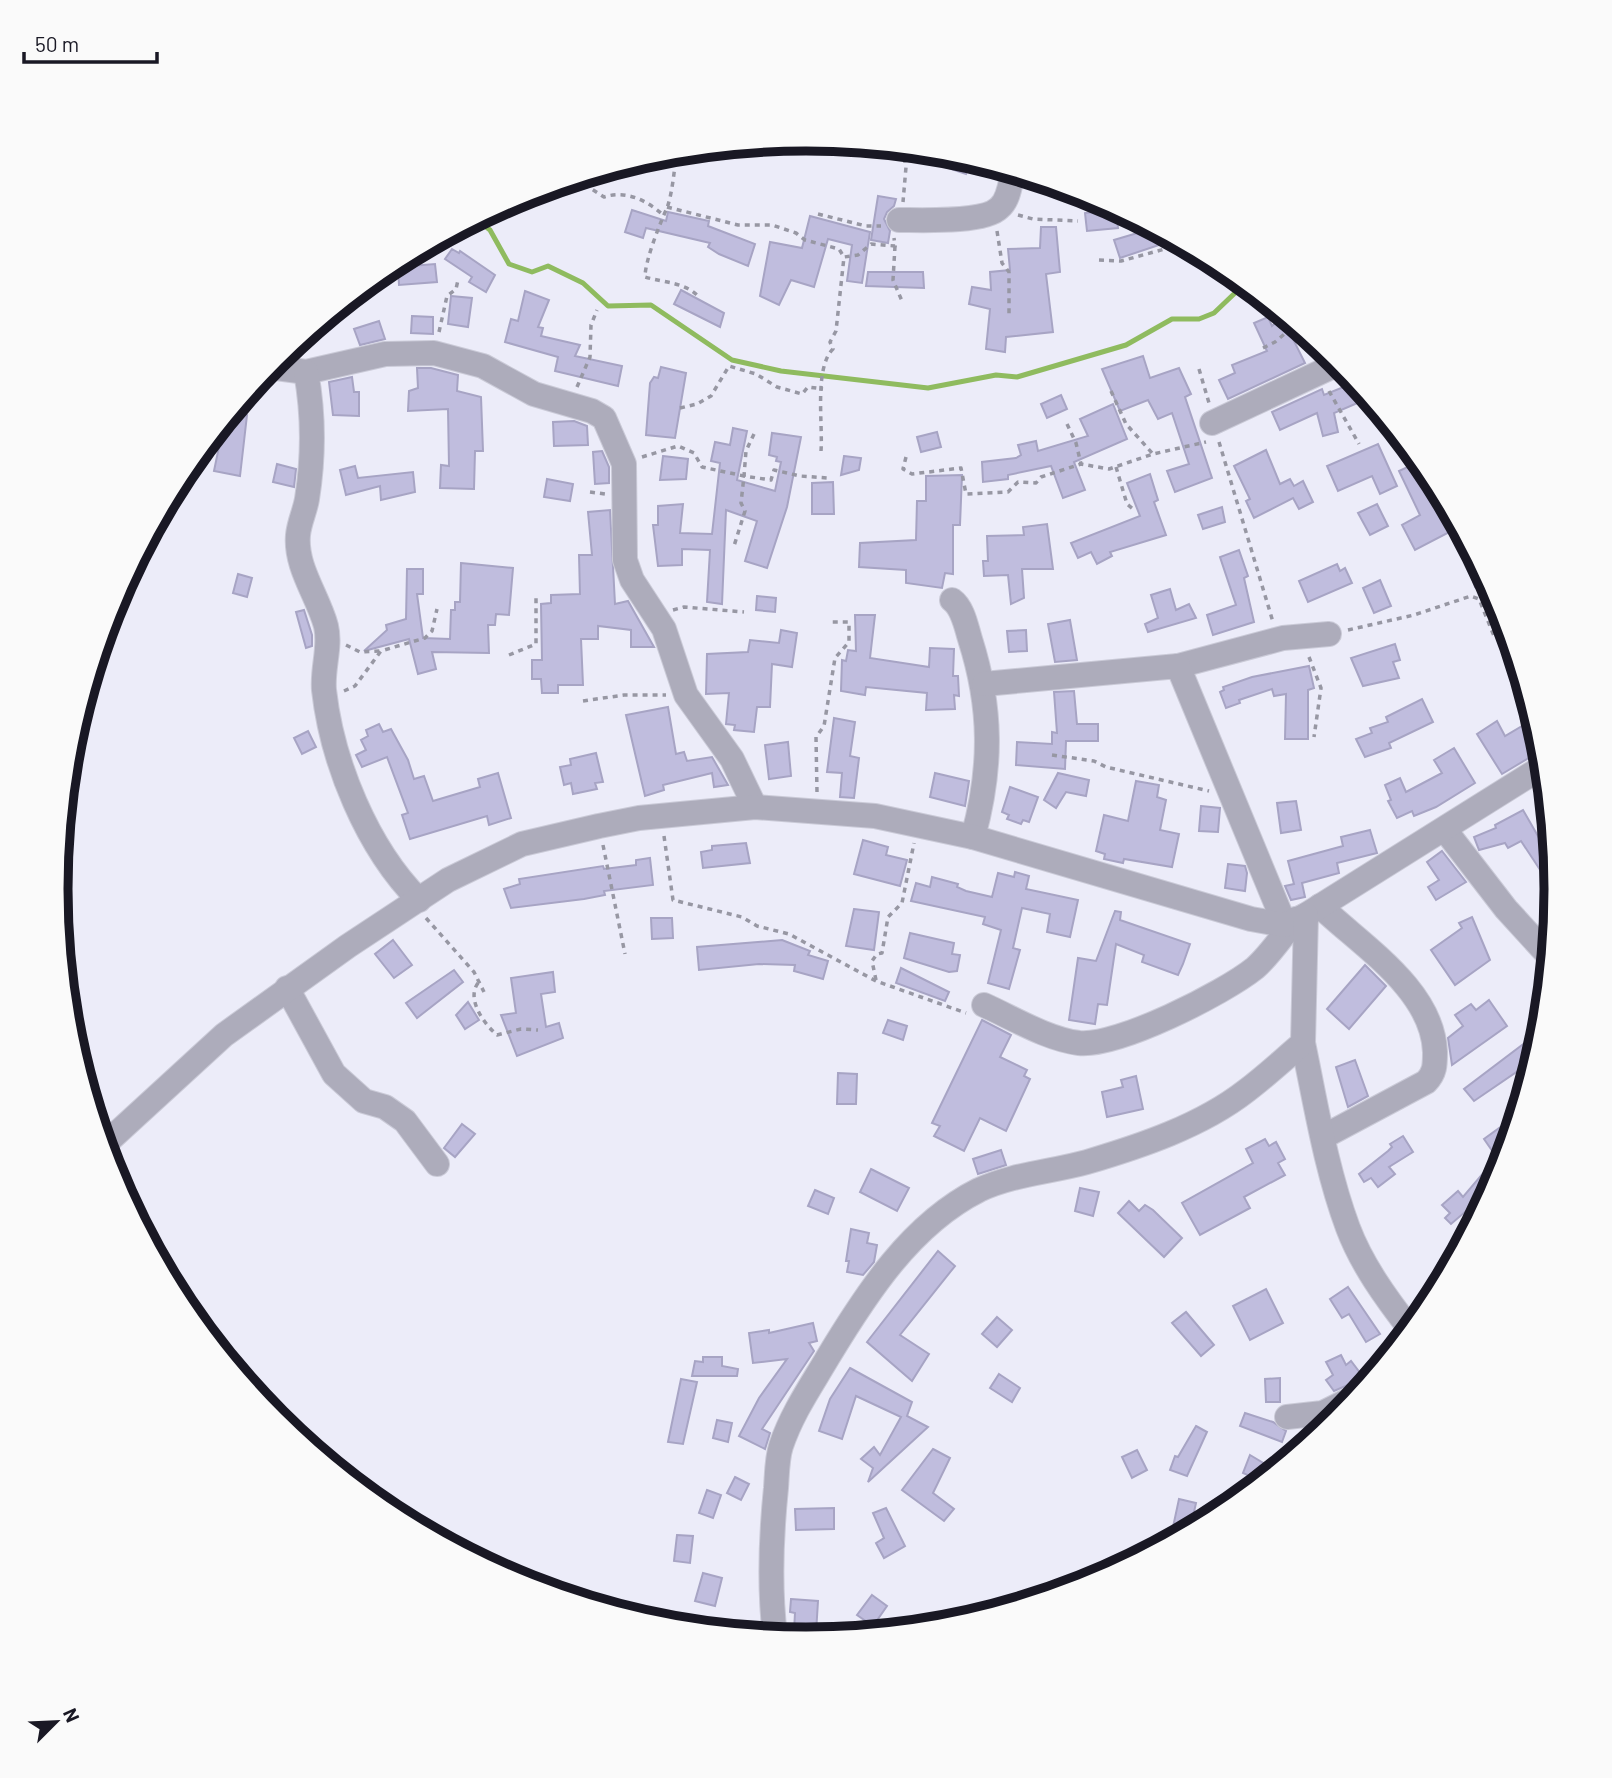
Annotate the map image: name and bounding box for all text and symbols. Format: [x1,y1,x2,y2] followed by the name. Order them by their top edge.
[24,21,158,65] scale bar
[35,31,79,56] text: 50 m
[21,1687,91,1757] north arrow
[59,1704,85,1725] text: N

